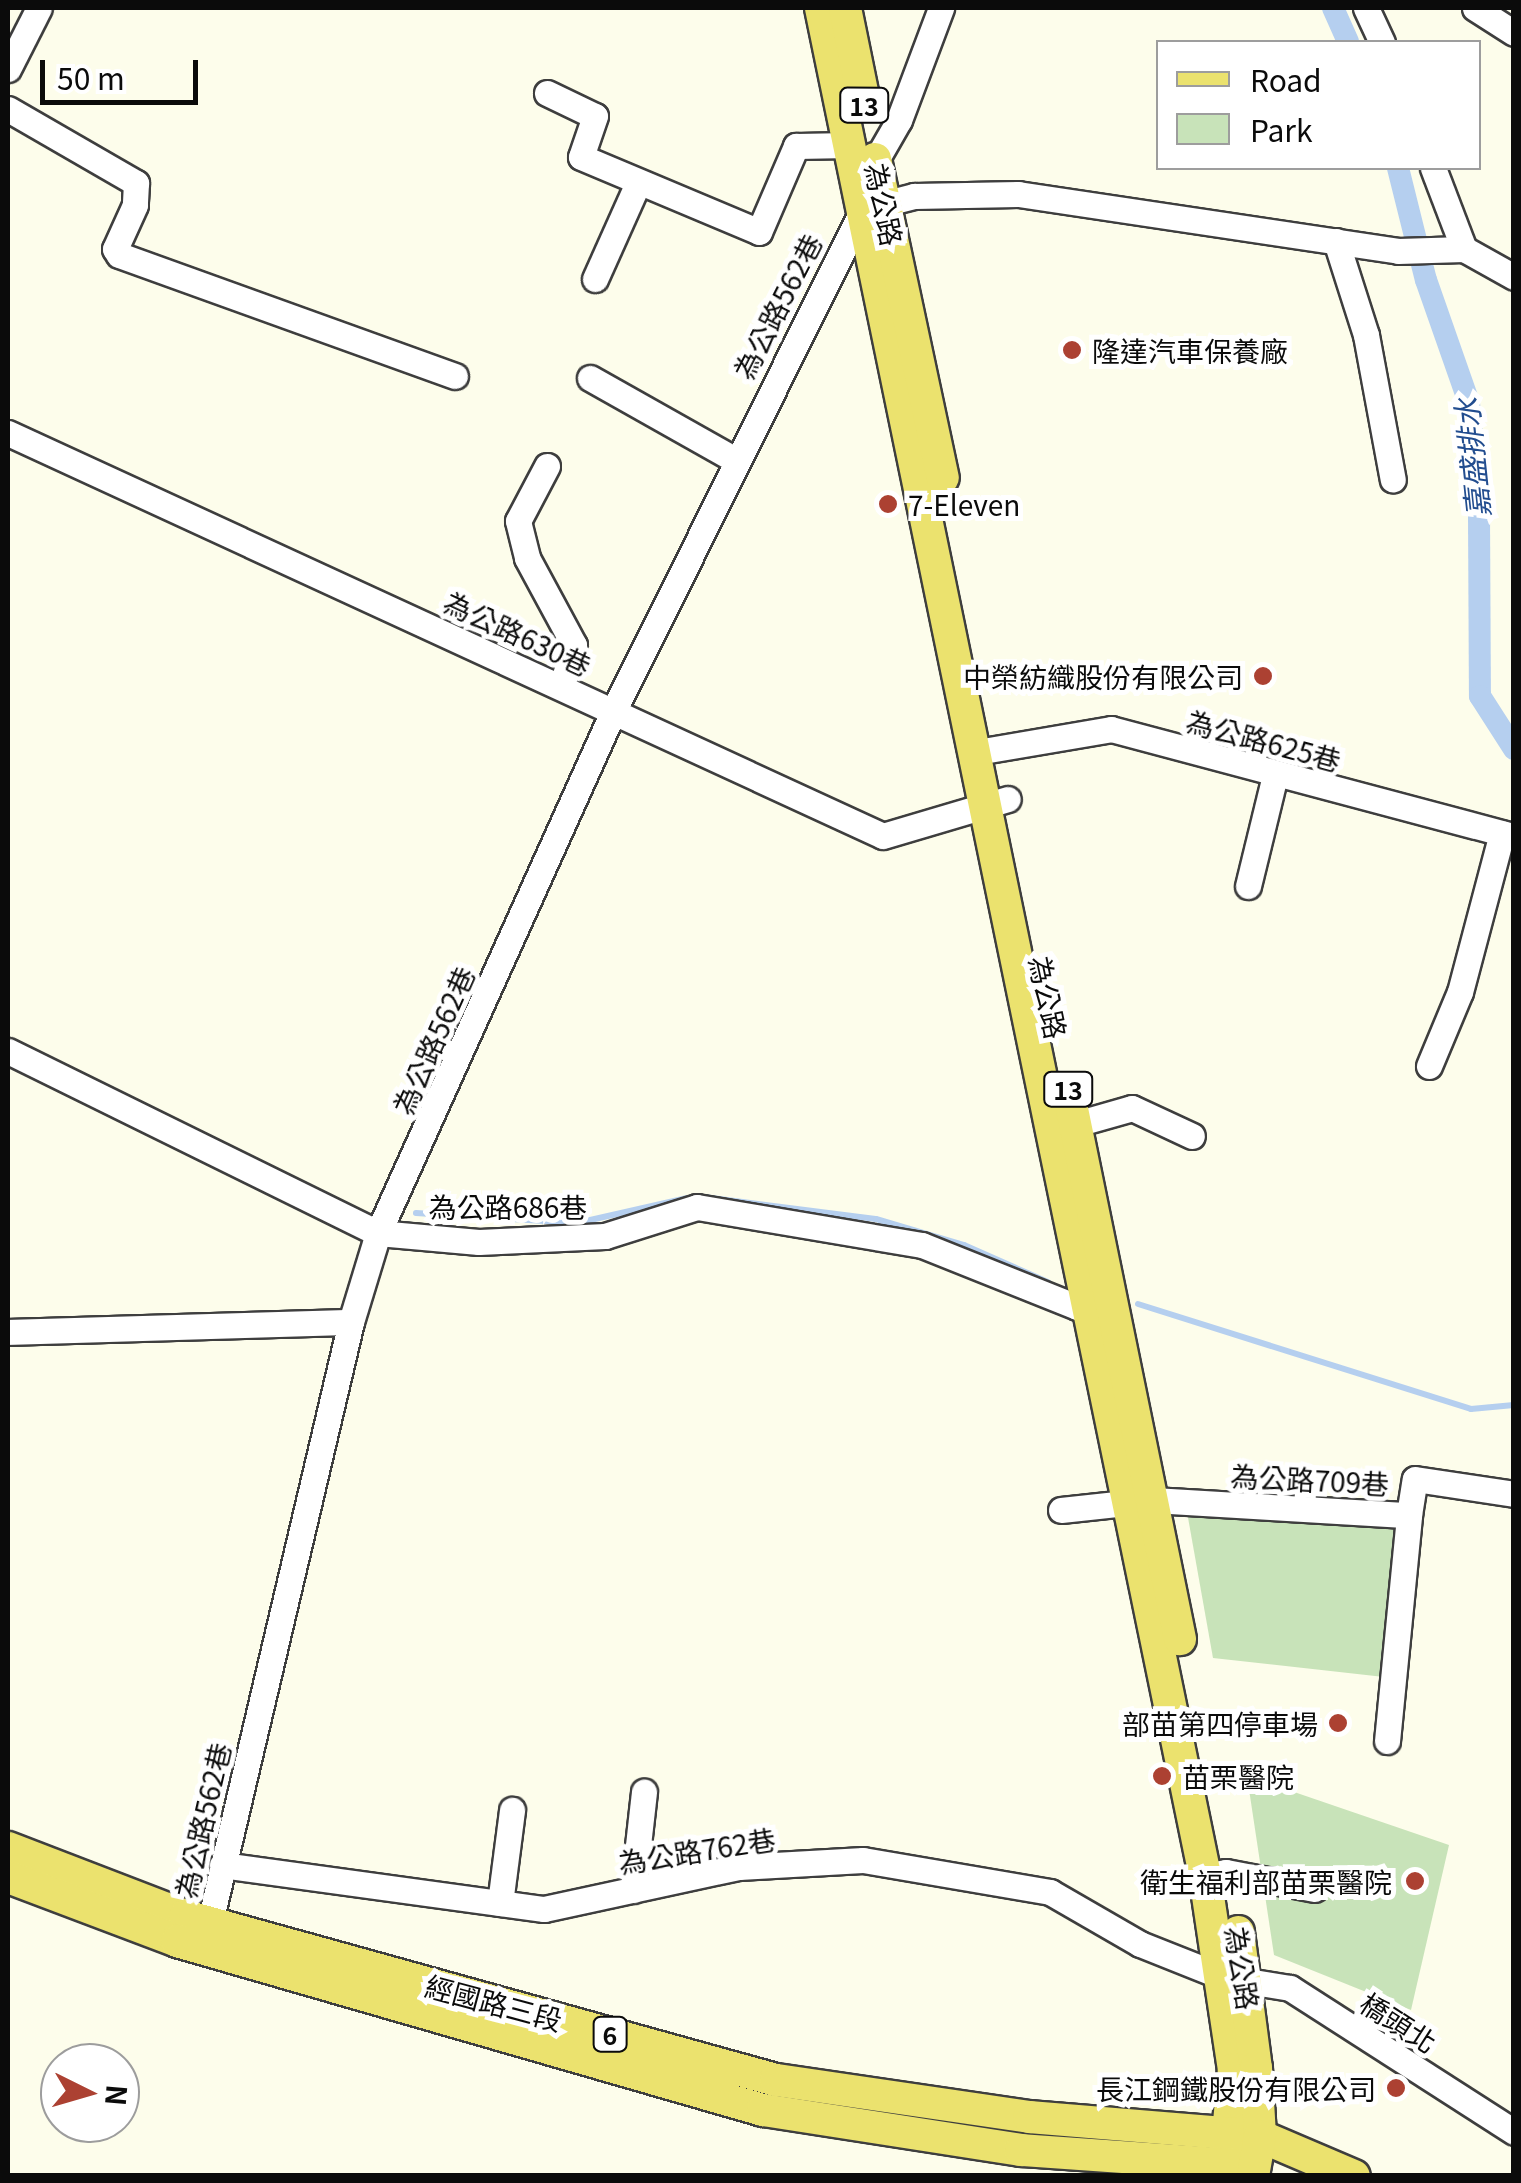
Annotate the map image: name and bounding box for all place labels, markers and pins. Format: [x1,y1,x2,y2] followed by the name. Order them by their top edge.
[1092,333,1288,367] place label: 隆達汽車保養廠
[1061,339,1083,361] marker: 隆達汽車保養廠
[908,487,1020,521] place label: 7-Eleven
[877,493,899,515] marker: 7-Eleven
[963,659,1243,693] place label: 中榮紡織股份有限公司
[1252,665,1274,687] marker: 中榮紡織股份有限公司
[1122,1706,1318,1740] place label: 部苗第四停車場
[1327,1712,1349,1734] marker: 部苗第四停車場
[1182,1759,1294,1793] place label: 苗栗醫院
[1151,1765,1173,1787] marker: 苗栗醫院
[1140,1864,1392,1898] place label: 衛生福利部苗栗醫院
[1402,1868,1428,1894] marker: 衛生福利部苗栗醫院
[1096,2071,1376,2105] place label: 長江鋼鐵股份有限公司
[1385,2077,1407,2099] marker: 長江鋼鐵股份有限公司

